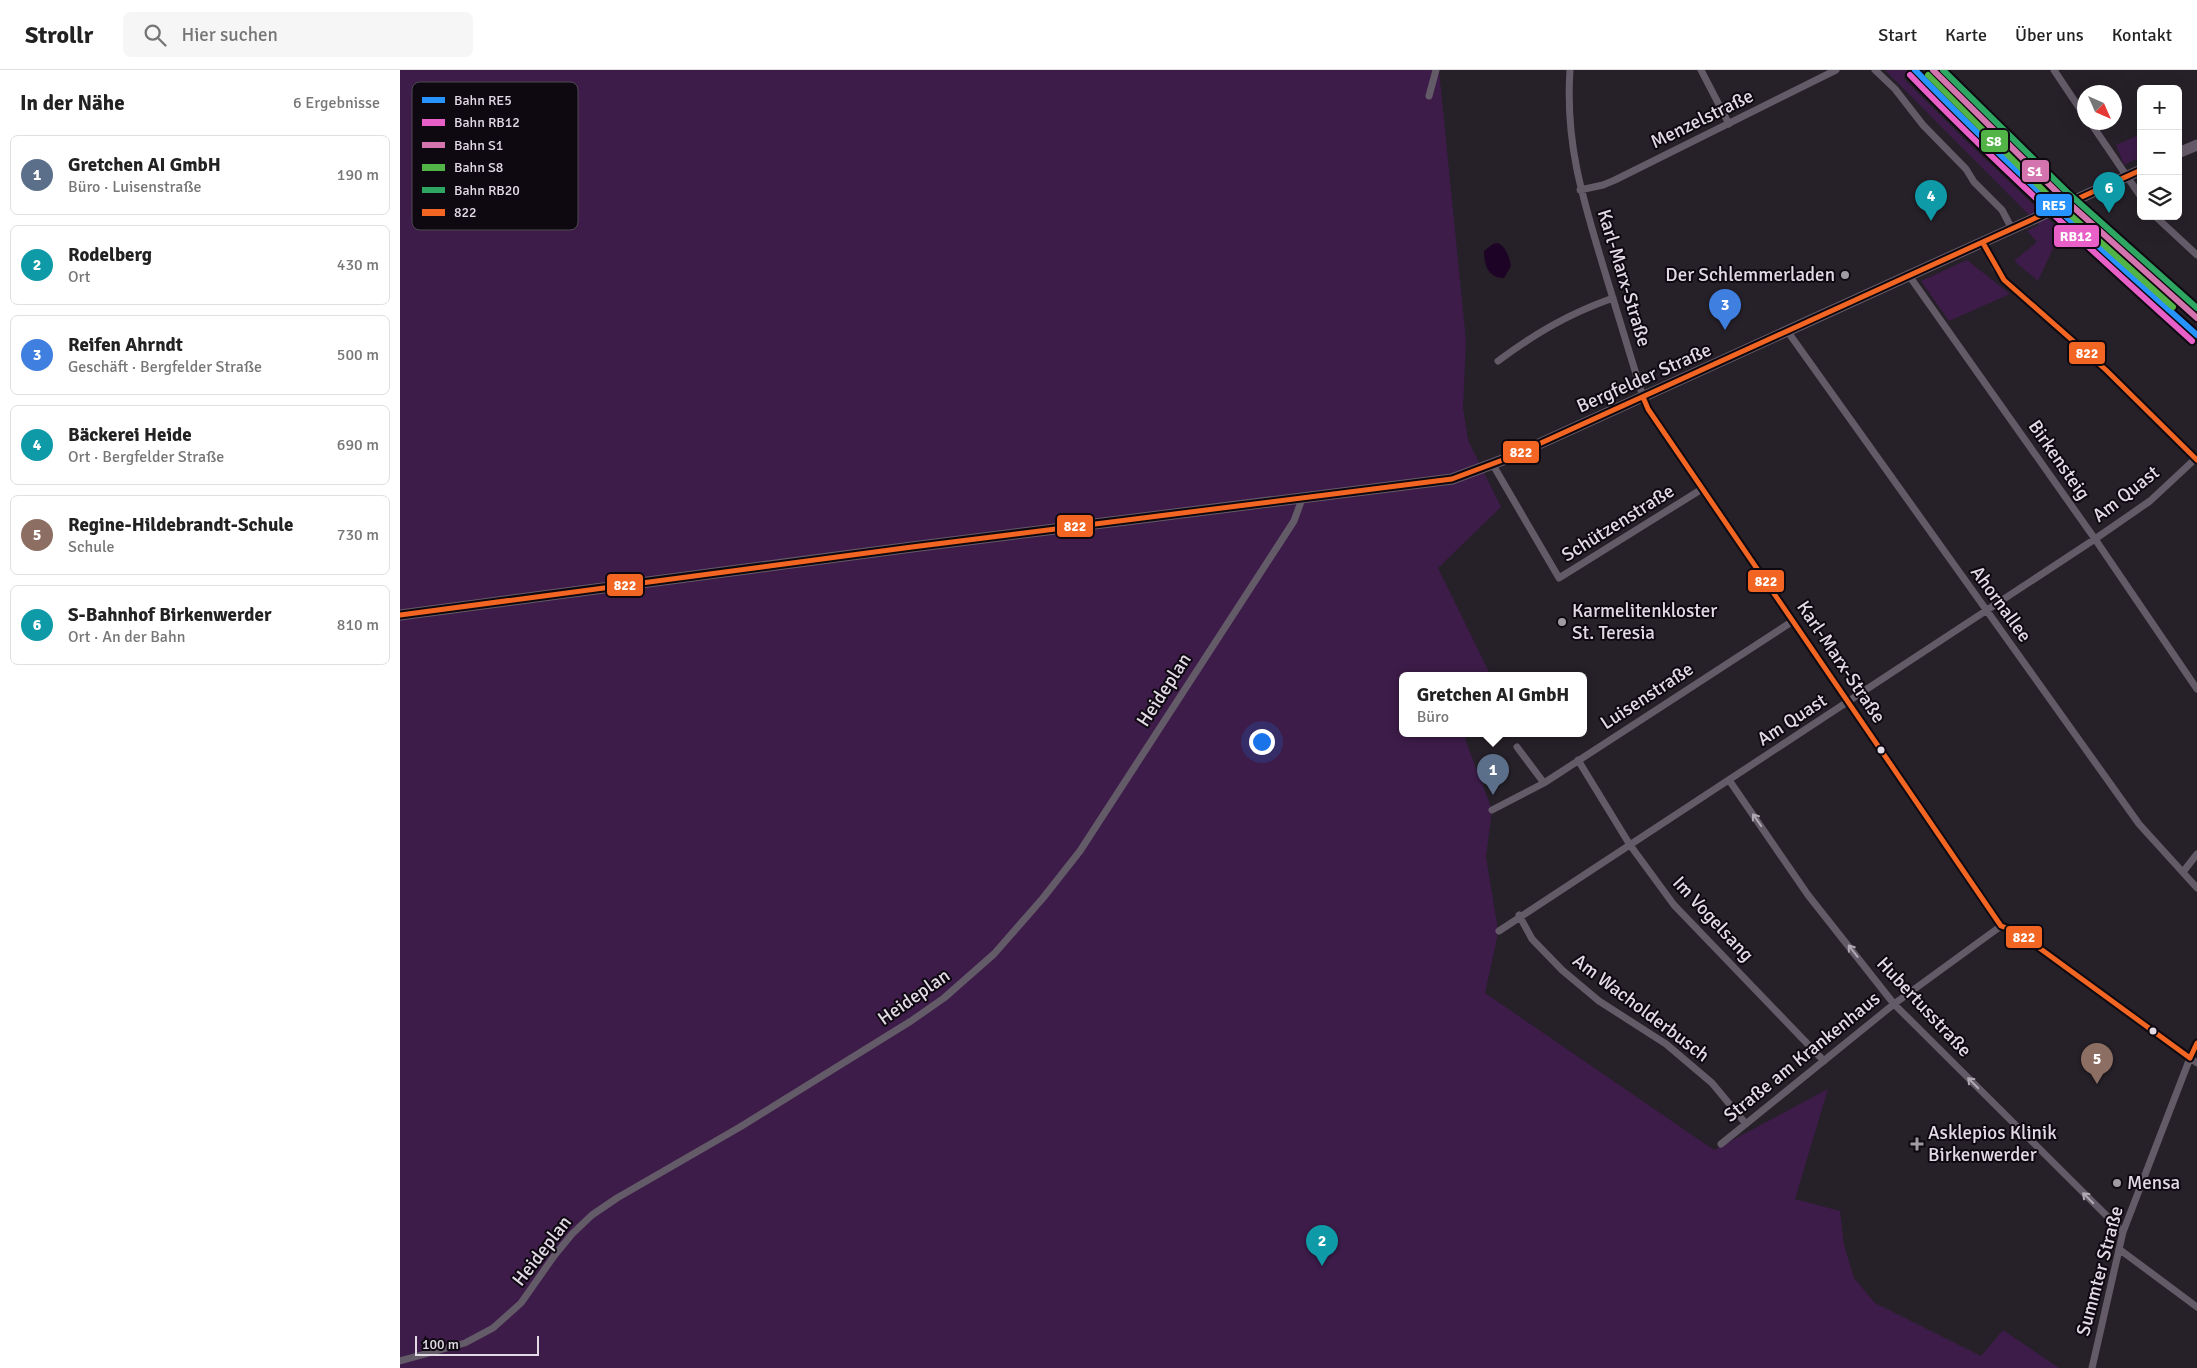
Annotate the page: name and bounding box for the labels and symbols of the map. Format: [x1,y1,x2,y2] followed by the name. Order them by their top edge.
[412,82,578,230] legend
[1647,84,1757,154] street label: Menzelstraße
[2077,85,2122,130] north arrow
[454,92,512,109] text: Bahn RE5
[454,114,520,131] text: Bahn RB12
[1980,129,2009,153] line badge: S8
[1986,133,2002,150] text: S8
[454,137,503,154] text: Bahn S1
[454,159,503,176] text: Bahn S8
[2021,159,2050,183] line badge: S1
[2027,163,2043,180] text: S1
[2093,172,2125,213] pin: 6
[1915,180,1947,221] pin: 4
[454,182,520,199] text: Bahn RB20
[2035,193,2073,217] line badge: RE5
[2042,197,2066,214] text: RE5
[454,204,477,221] text: 822
[1592,206,1656,350] street label: Karl-Marx-Straße
[2053,224,2100,248] line badge: RB12
[2060,228,2092,245] text: RB12
[1665,263,1835,287] place label: Der Schlemmerladen
[1839,269,1851,281] marker: Der Schlemmerladen
[1709,289,1741,330] pin: 3
[1573,338,1715,418] street label: Bergfelder Straße
[2068,341,2106,365] line badge: 822
[2076,345,2098,362] text: 822
[2023,415,2095,505] street label: Birkensteig
[1502,440,1540,464] line badge: 822
[1510,444,1532,461] text: 822
[2088,460,2165,528] street label: Am Quast
[1557,479,1679,567] street label: Schützenstraße
[1056,514,1094,538] line badge: 822
[1064,518,1086,535] text: 822
[1965,561,2037,647] street label: Ahornallee
[1747,569,1785,593] line badge: 822
[606,573,644,597] line badge: 822
[1755,573,1777,590] text: 822
[614,577,636,594] text: 822
[1791,596,1891,728] street label: Karl-Marx-Straße
[1572,599,1717,645] place label: Karmelitenkloster St. Teresia
[1556,616,1568,628] marker: Karmelitenkloster St. Teresia
[1131,649,1197,731] street label: Heideplan
[1596,657,1698,735] street label: Luisenstraße
[1753,688,1832,751] street label: Am Quast
[1249,729,1275,755] your location
[1876,745,1886,755] unlabelled marker
[1477,754,1509,795] pin: 1
[1752,814,1762,828] one-way arrow
[1667,871,1759,967] street label: Im Vogelsang
[2005,925,2043,949] line badge: 822
[2013,929,2035,946] text: 822
[1848,945,1859,958] one-way arrow
[1568,949,1714,1067] street label: Am Wacholderbusch
[1871,952,1977,1062] street label: Hubertusstraße
[873,963,955,1031] street label: Heideplan
[1719,987,1885,1127] street label: Straße am Krankenhaus
[2148,1026,2158,1036] unlabelled marker
[2081,1043,2113,1084] pin: 5
[1967,1077,1979,1089] one-way arrow
[1928,1121,2057,1167] place label: Asklepios Klinik Birkenwerder
[1910,1137,1924,1151] marker: Asklepios Klinik Birkenwerder
[2127,1171,2180,1195] place label: Mensa
[2111,1177,2123,1189] marker: Mensa
[2082,1192,2094,1204] one-way arrow
[2071,1203,2129,1339] street label: Summter Straße
[507,1211,577,1291] street label: Heideplan
[1306,1225,1338,1266] pin: 2
[415,1333,539,1356] scale bar

